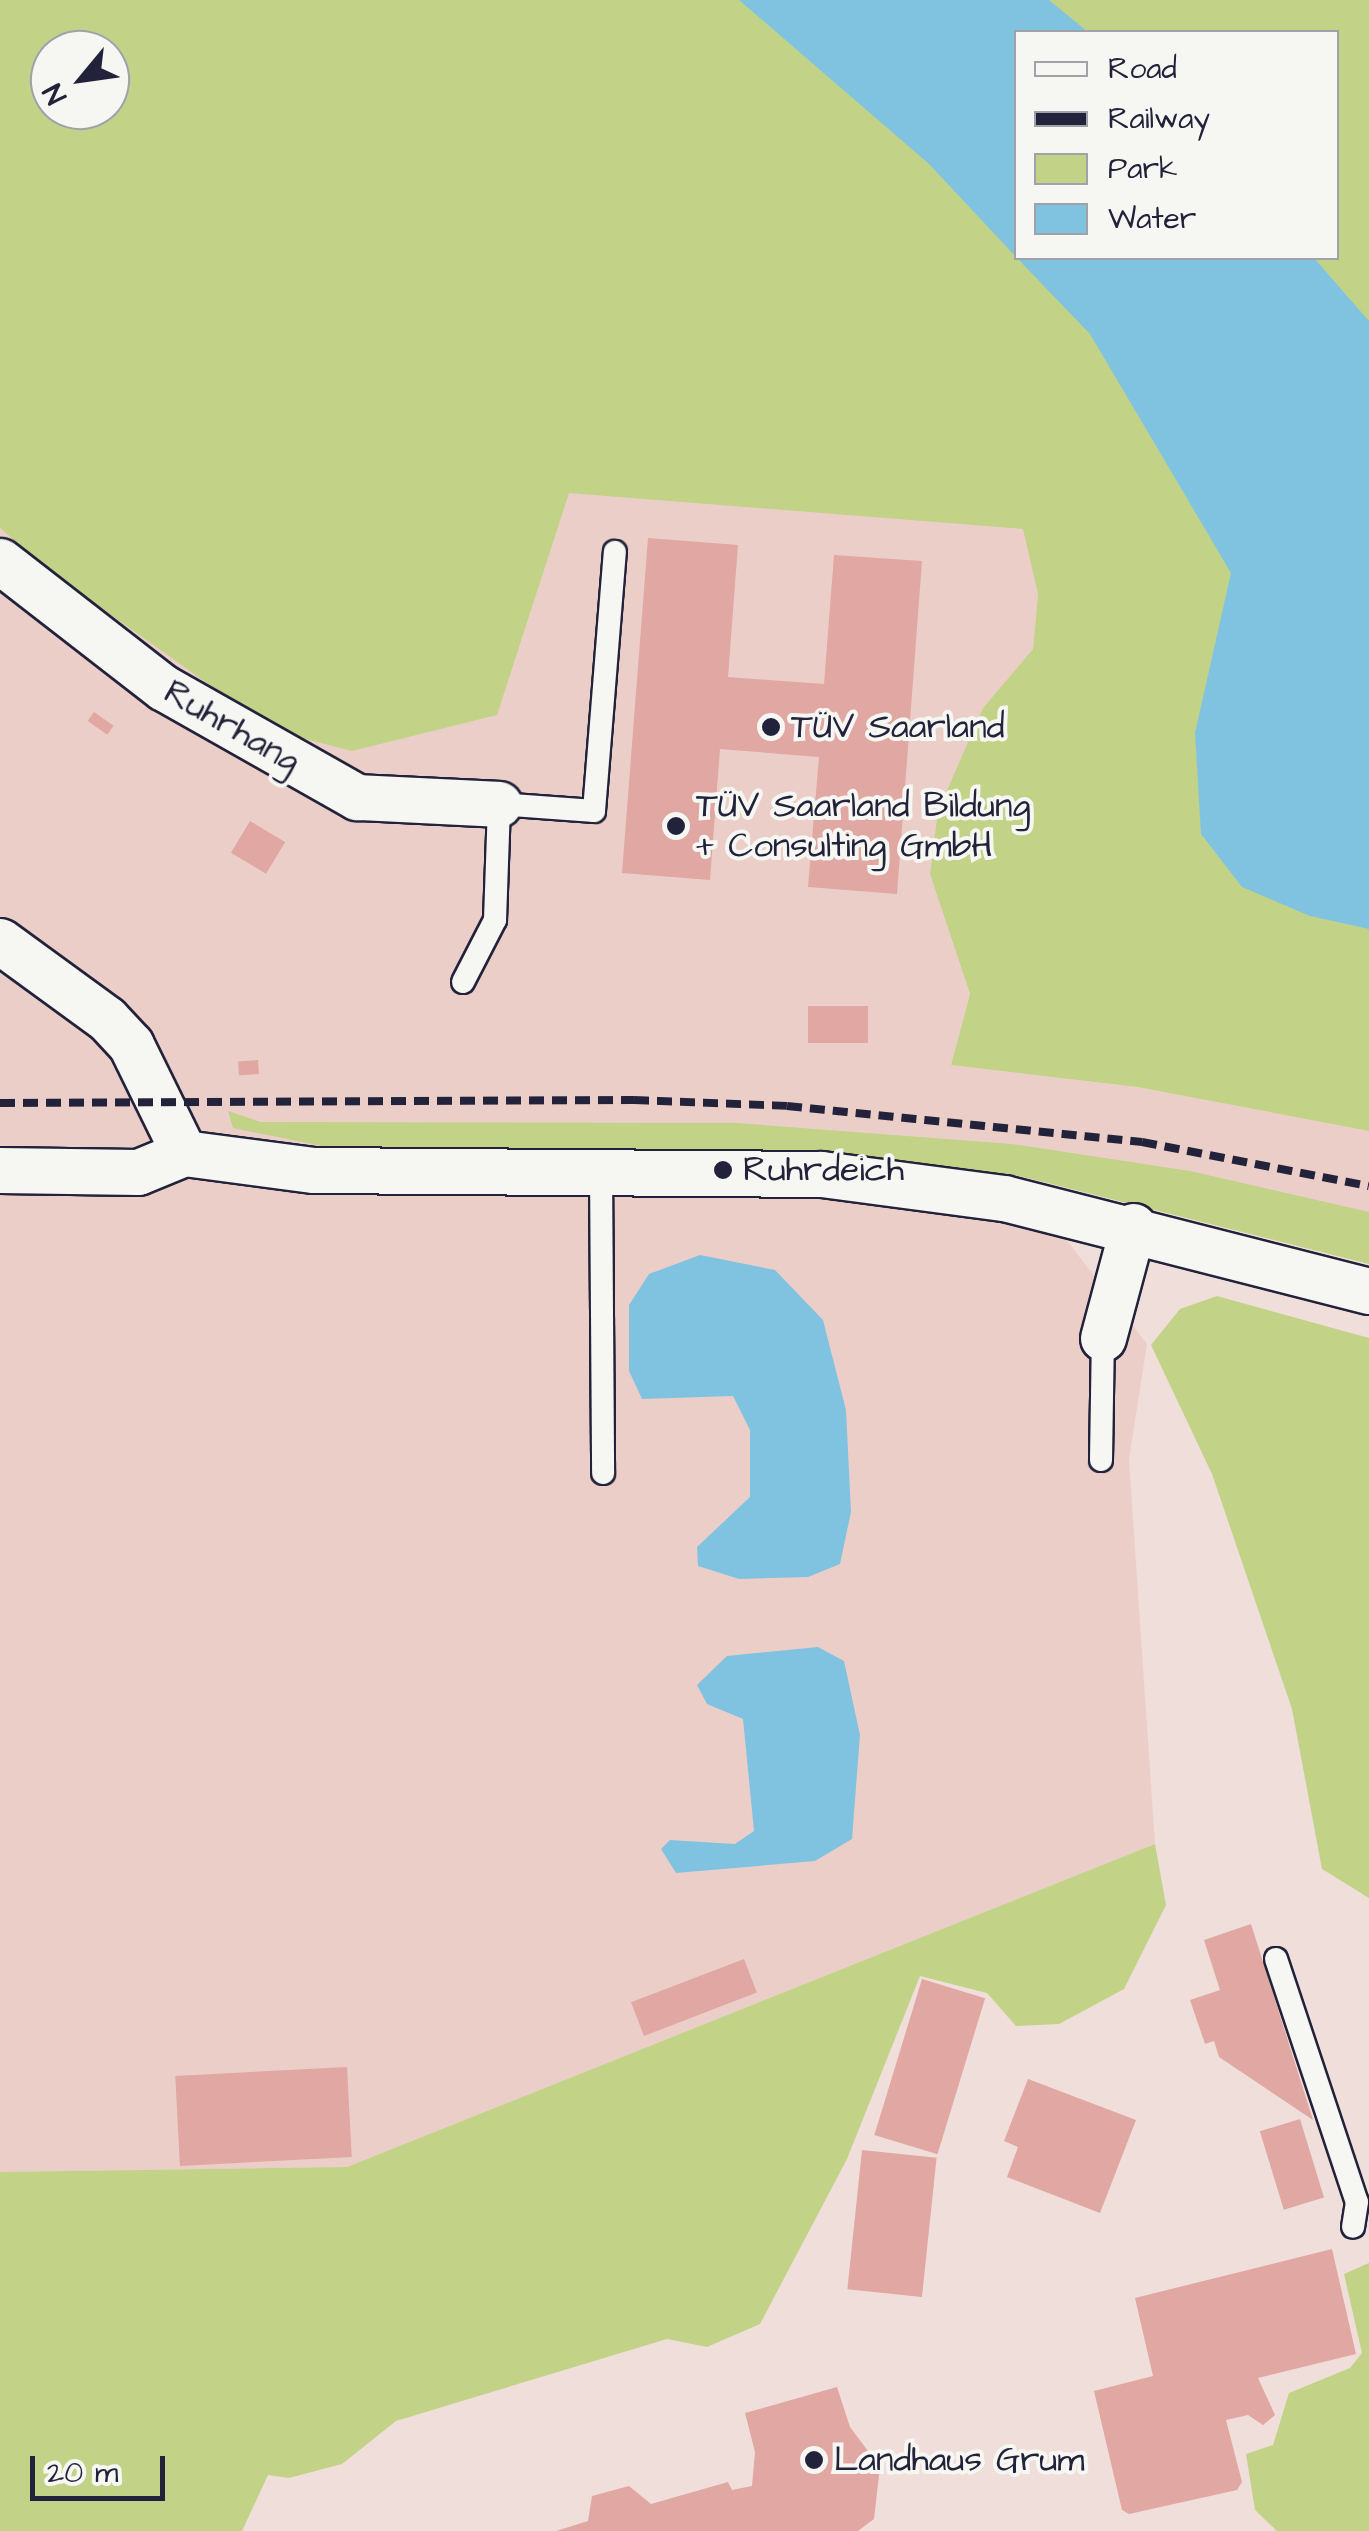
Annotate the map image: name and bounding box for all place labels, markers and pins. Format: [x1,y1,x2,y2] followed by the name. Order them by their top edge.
[791,706,1005,748] place label: TÜV Saarland
[760,716,782,738] marker: TÜV Saarland
[696,785,1031,867] place label: TÜV Saarland Bildung + Consulting GmbH
[665,815,687,837] marker: TÜV Saarland Bildung + Consulting GmbH
[743,1149,904,1191] place label: Ruhrdeich
[712,1159,734,1181] marker: Ruhrdeich
[834,2439,1085,2481] place label: Landhaus Grum
[803,2449,825,2471] marker: Landhaus Grum

